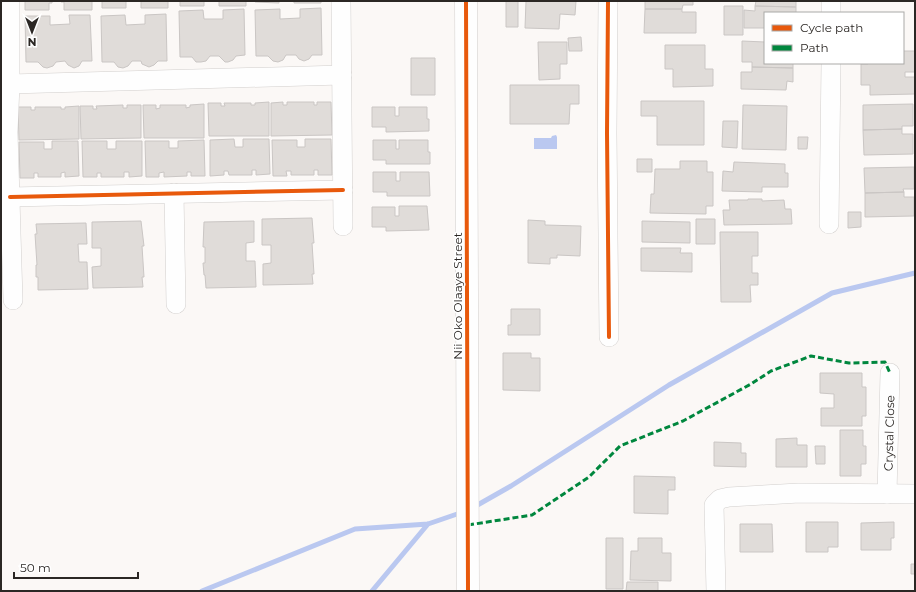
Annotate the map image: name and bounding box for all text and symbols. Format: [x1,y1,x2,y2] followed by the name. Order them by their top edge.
[12,12,52,52] north arrow
[764,12,904,64] legend
[800,20,863,35] text: Cycle path
[28,35,36,49] text: N
[800,40,829,55] text: Path
[450,232,465,360] street label: Nii Oko Olaaye Street
[880,395,897,471] street label: Crystal Close
[14,554,138,580] scale bar
[20,560,51,575] text: 50 m

